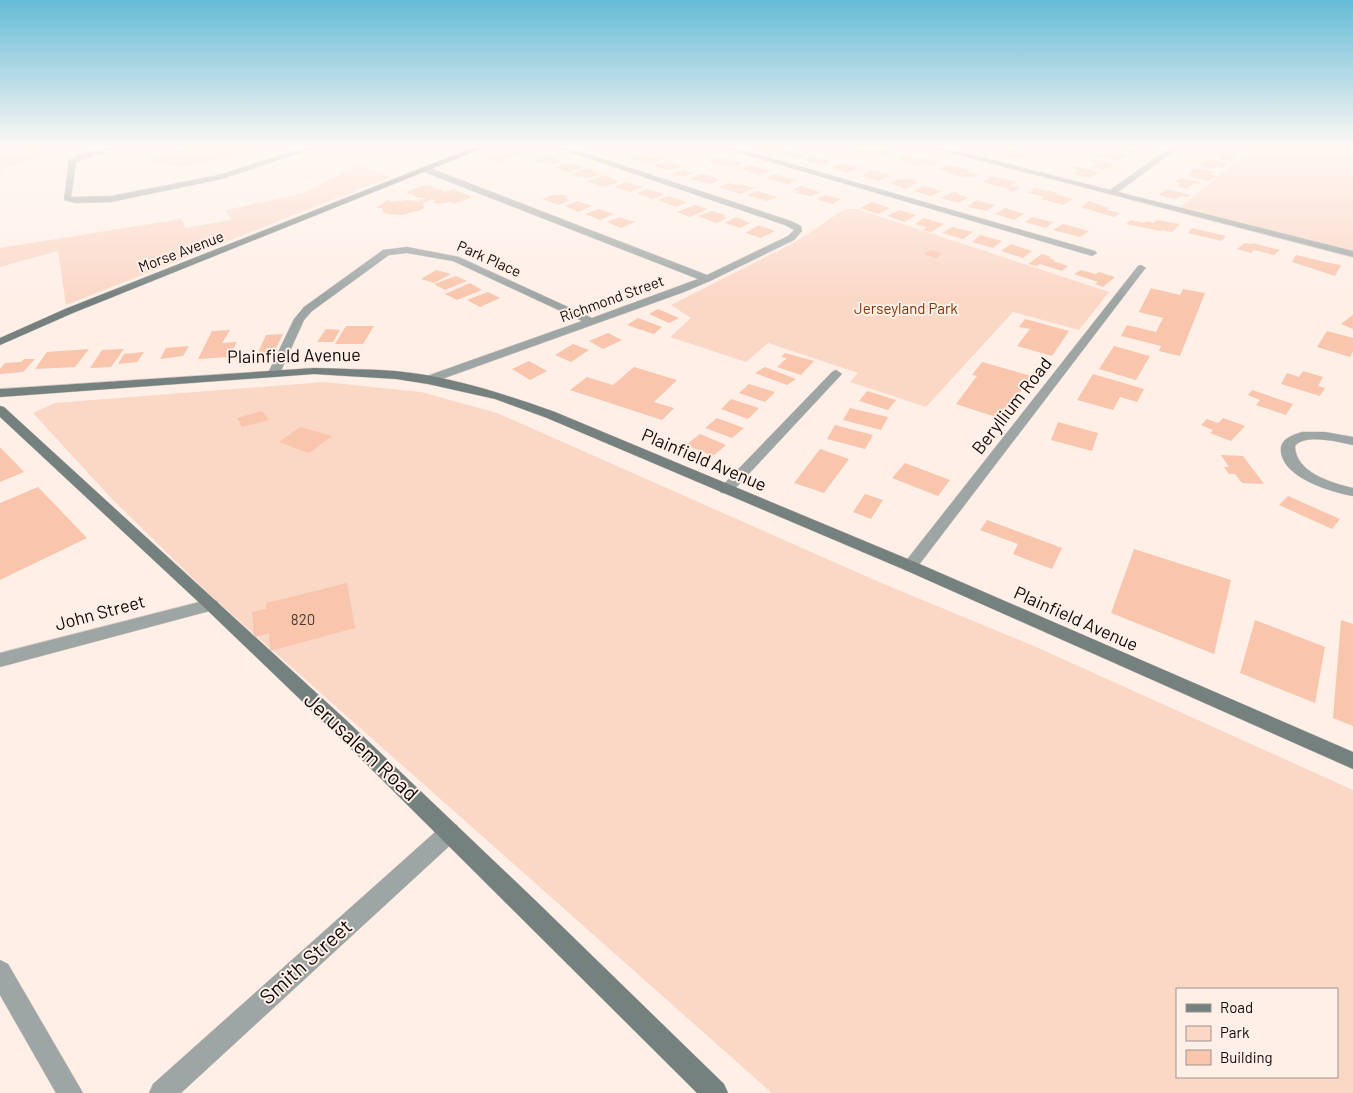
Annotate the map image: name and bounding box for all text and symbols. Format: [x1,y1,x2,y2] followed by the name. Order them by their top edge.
[135,227,226,276] street label: Morse Avenue
[455,236,524,280] street label: Park Place
[557,271,666,325] street label: Richmond Street
[854,299,958,317] park label: Jerseyland Park
[227,343,361,367] street label: Plainfield Avenue
[967,352,1056,458] street label: Beryllium Road
[639,423,770,495] street label: Plainfield Avenue
[1011,581,1142,655] street label: Plainfield Avenue
[52,589,147,635] street label: John Street
[291,610,315,628] house number: 820
[300,687,424,805] street label: Jerusalem Road
[254,913,356,1009] street label: Smith Street
[1176,988,1338,1078] legend
[1220,998,1253,1016] text: Road
[1220,1023,1250,1041] text: Park
[1220,1048,1273,1066] text: Building

